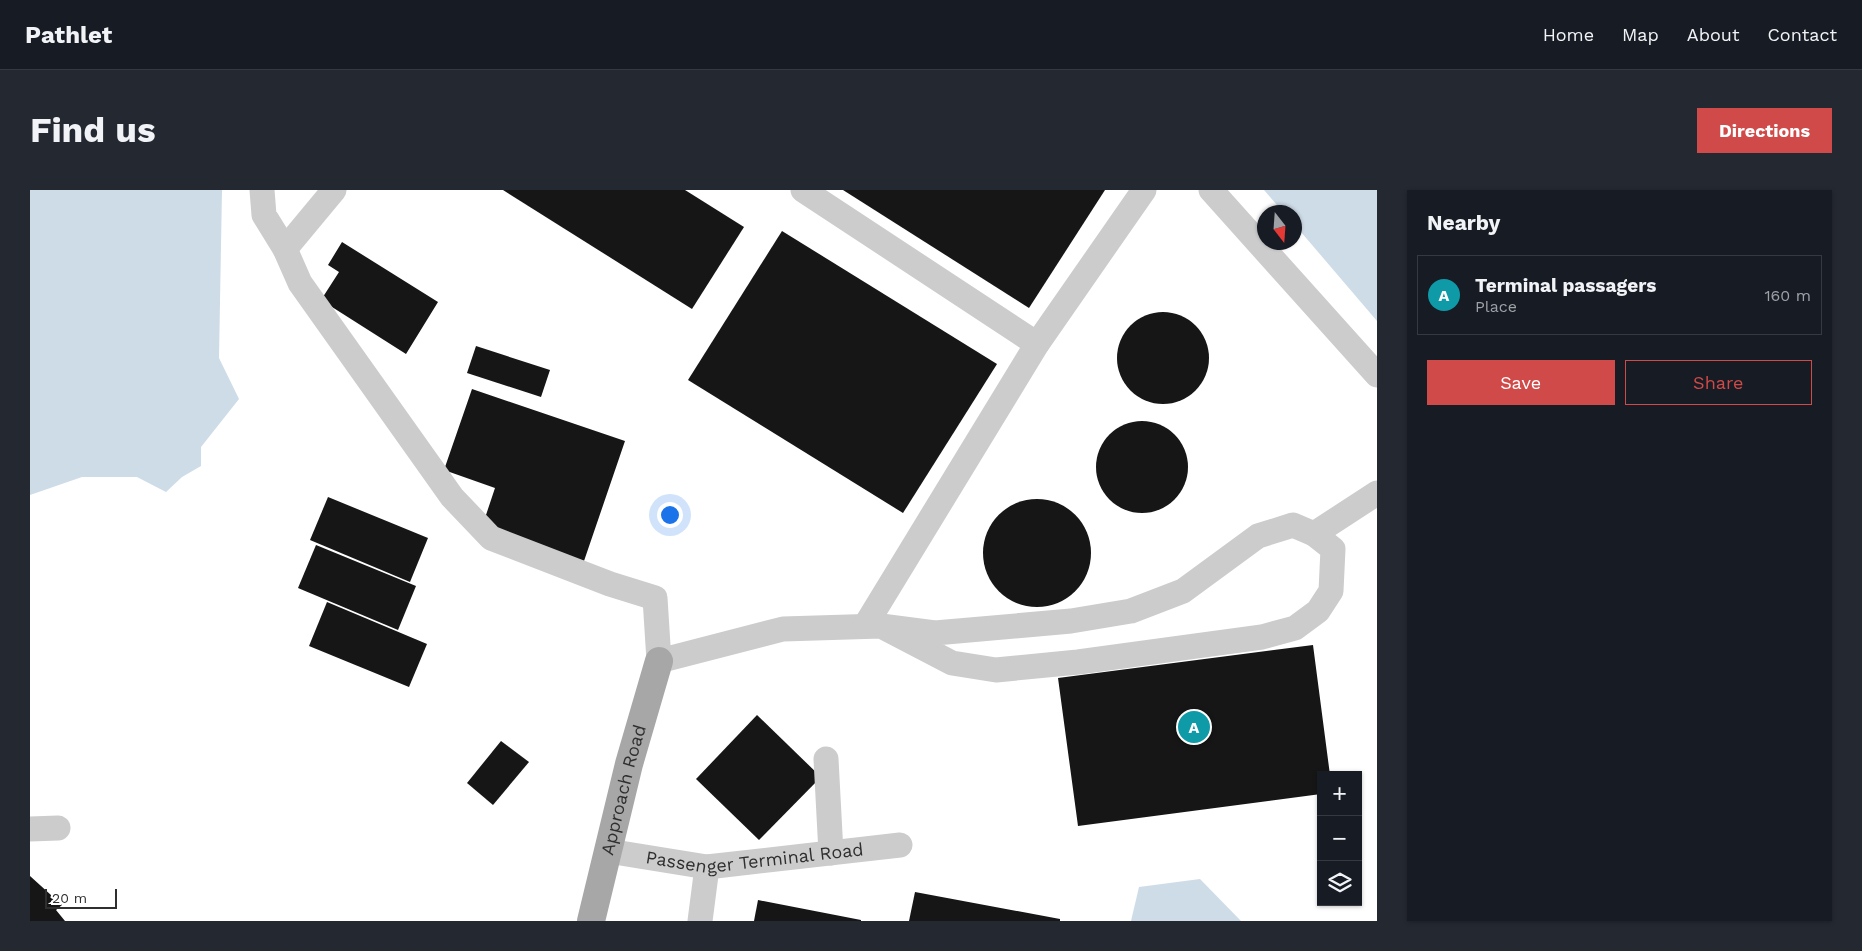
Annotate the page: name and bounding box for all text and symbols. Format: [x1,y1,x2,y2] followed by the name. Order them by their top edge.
[25,21,112,49] text: Pathlet
[1543,24,1594,45] text: Home
[1622,24,1659,45] text: Map
[1687,24,1739,45] text: About
[1767,24,1837,45] text: Contact
[1697,108,1832,153] button: Directions
[30,109,156,151] text: Find us
[1257,205,1302,250] north arrow
[1427,210,1500,235] text: Nearby
[1475,274,1656,297] text: Terminal passagers
[1439,286,1449,305] text: A
[1764,286,1811,305] text: 160 m
[1475,297,1517,316] text: Place
[1427,360,1615,405] button: Save
[1625,360,1812,405] button: Share
[657,502,683,528] your location
[1178,708,1210,746] pin: A
[596,722,650,857] street label: Approach Road
[1317,771,1362,906] map controls
[1317,771,1362,816] button: +
[1317,816,1362,861] button: −
[644,838,864,877] street label: Passenger Terminal Road
[1317,861,1362,906] button: layers
[45,886,118,909] scale bar
[52,890,87,906] text: 20 m

